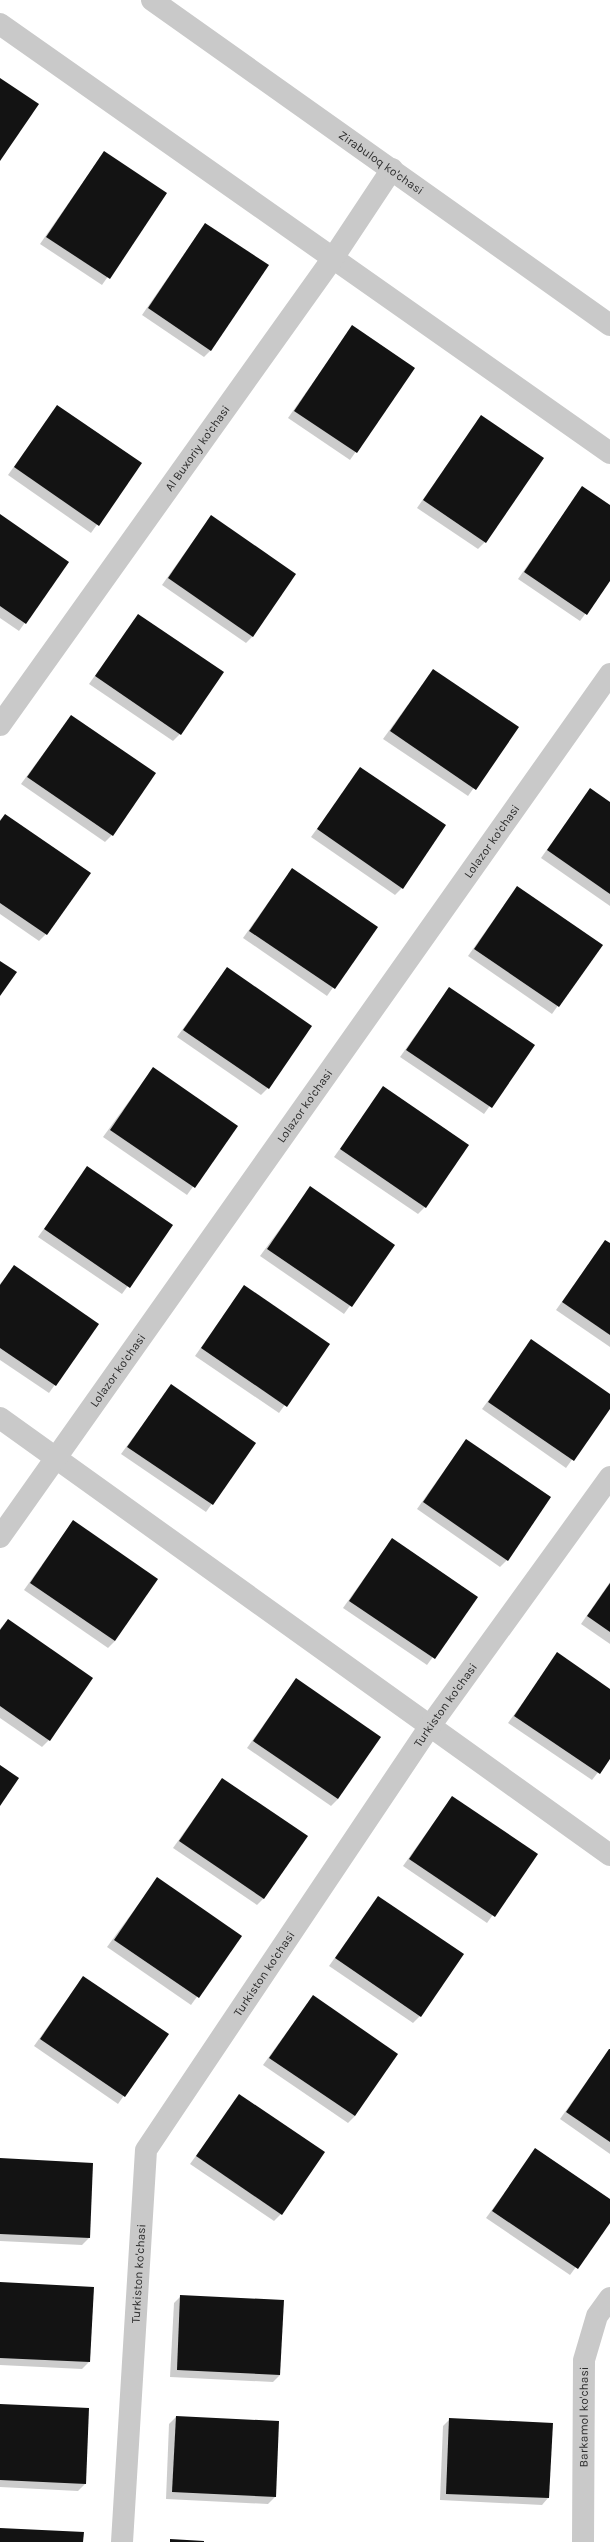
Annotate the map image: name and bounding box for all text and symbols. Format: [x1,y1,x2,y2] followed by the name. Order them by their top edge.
[336,128,426,197] street label: Zirabuloq ko'chasi
[162,403,233,494] street label: Al Buxoriy ko'chasi
[461,802,522,881] street label: Lolazor ko'chasi
[274,1066,335,1145] street label: Lolazor ko'chasi
[87,1331,148,1410] street label: Lolazor ko'chasi
[411,1661,480,1750] street label: Turkiston ko'chasi
[231,1928,298,2019] street label: Turkiston ko'chasi
[128,2223,148,2324] street label: Turkiston ko'chasi
[576,2367,591,2467] street label: Barkamol ko'chasi

